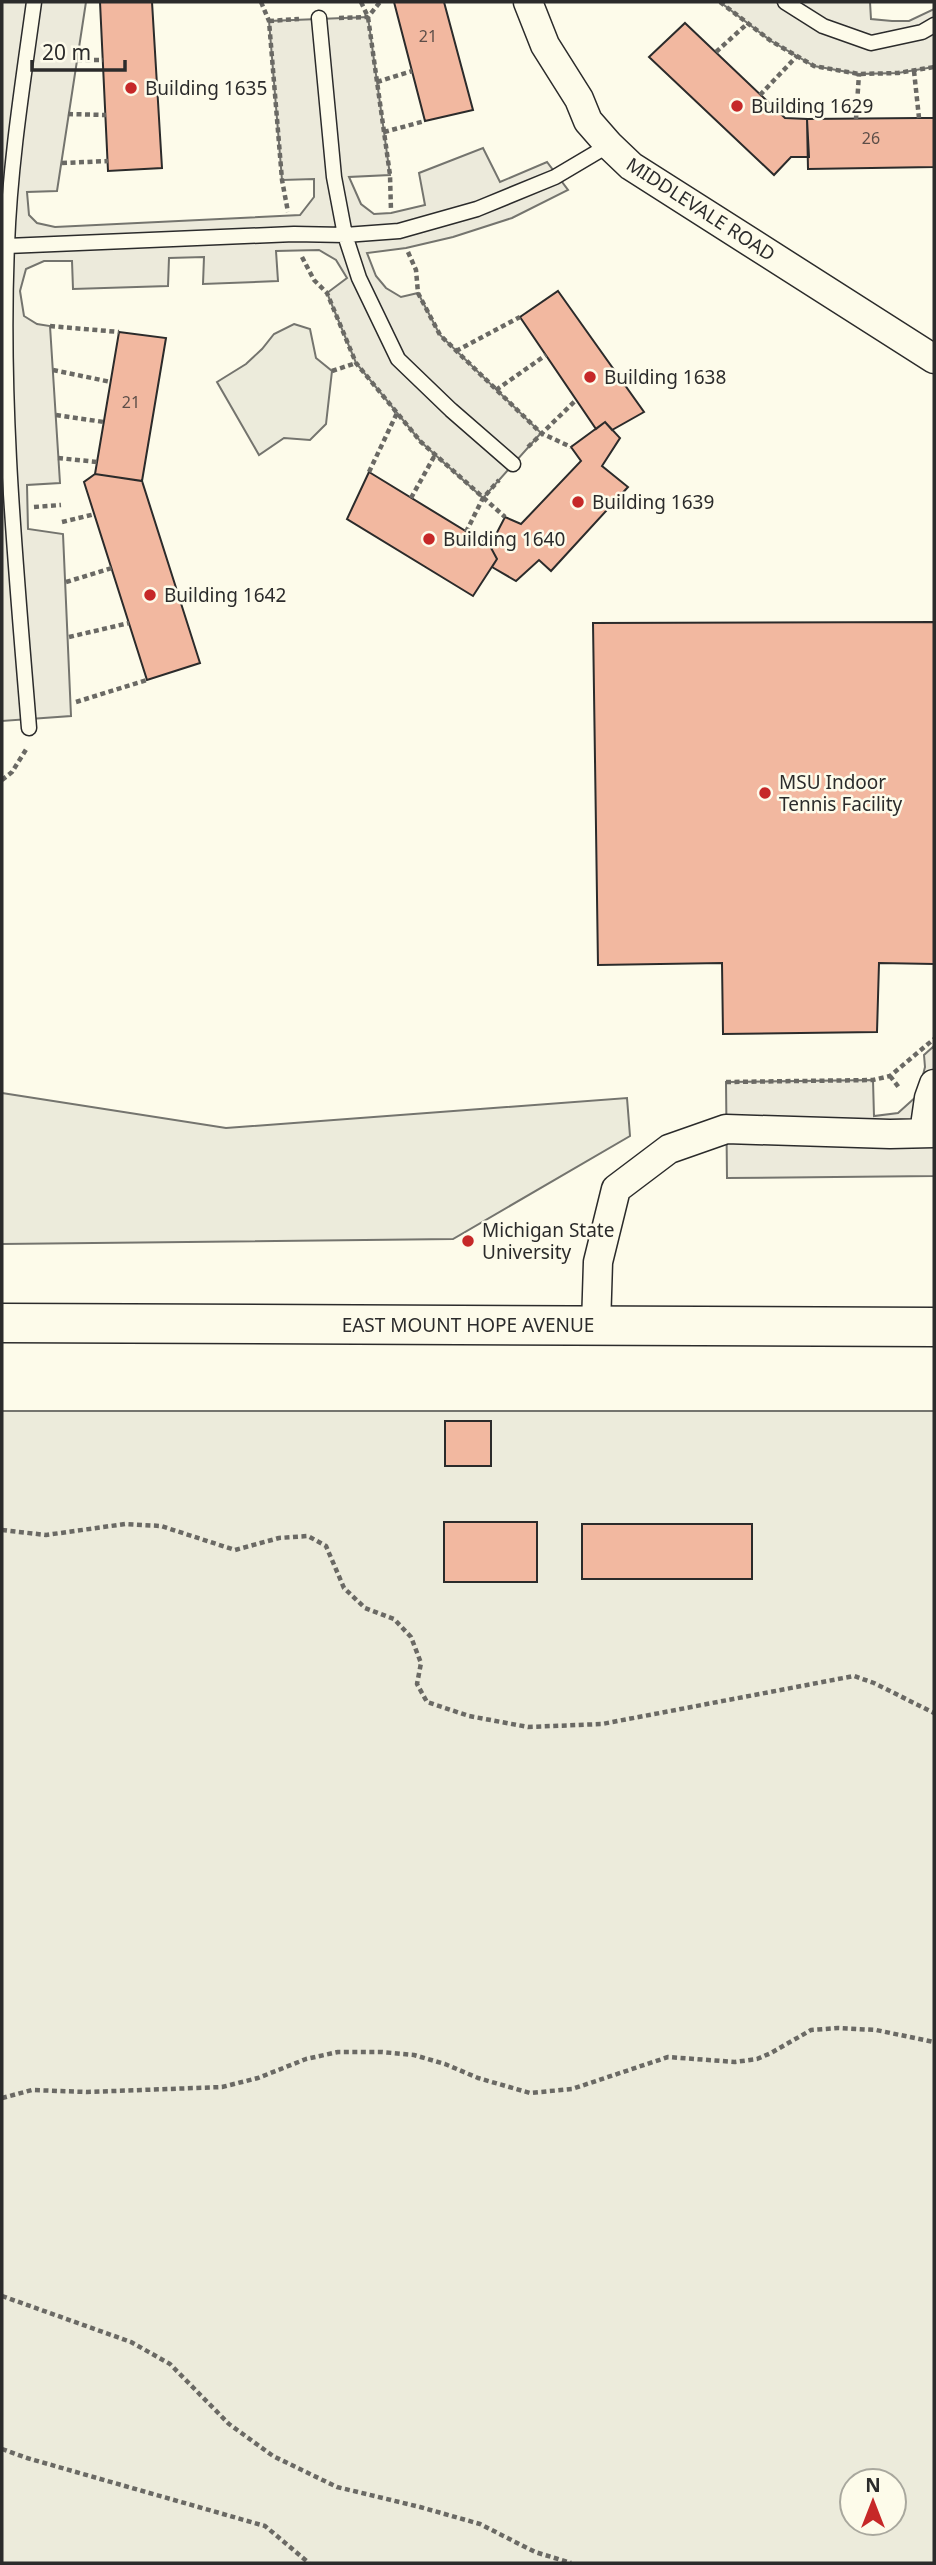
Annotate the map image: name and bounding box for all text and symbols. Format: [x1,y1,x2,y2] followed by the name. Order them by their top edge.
[419,25,437,47] house number: 21
[32,28,124,72] scale bar
[42,38,91,66] text: 20 m
[145,75,267,101] place label: Building 1635
[123,80,139,96] marker: Building 1635
[751,93,873,119] place label: Building 1629
[729,98,745,114] marker: Building 1629
[862,127,880,149] house number: 26
[622,151,780,267] street label: MIDDLEVALE ROAD
[604,364,726,390] place label: Building 1638
[582,369,598,385] marker: Building 1638
[122,391,140,413] house number: 21
[592,489,714,515] place label: Building 1639
[570,494,586,510] marker: Building 1639
[443,526,565,552] place label: Building 1640
[421,531,437,547] marker: Building 1640
[164,582,286,608] place label: Building 1642
[142,587,158,603] marker: Building 1642
[779,769,903,817] place label: MSU Indoor Tennis Facility
[757,785,773,801] marker: MSU Indoor Tennis Facility
[482,1217,614,1265] place label: Michigan State University
[460,1233,476,1249] marker: Michigan State University
[342,1312,594,1338] street label: EAST MOUNT HOPE AVENUE
[838,2467,908,2537] north arrow
[865,2472,881,2498] text: N

